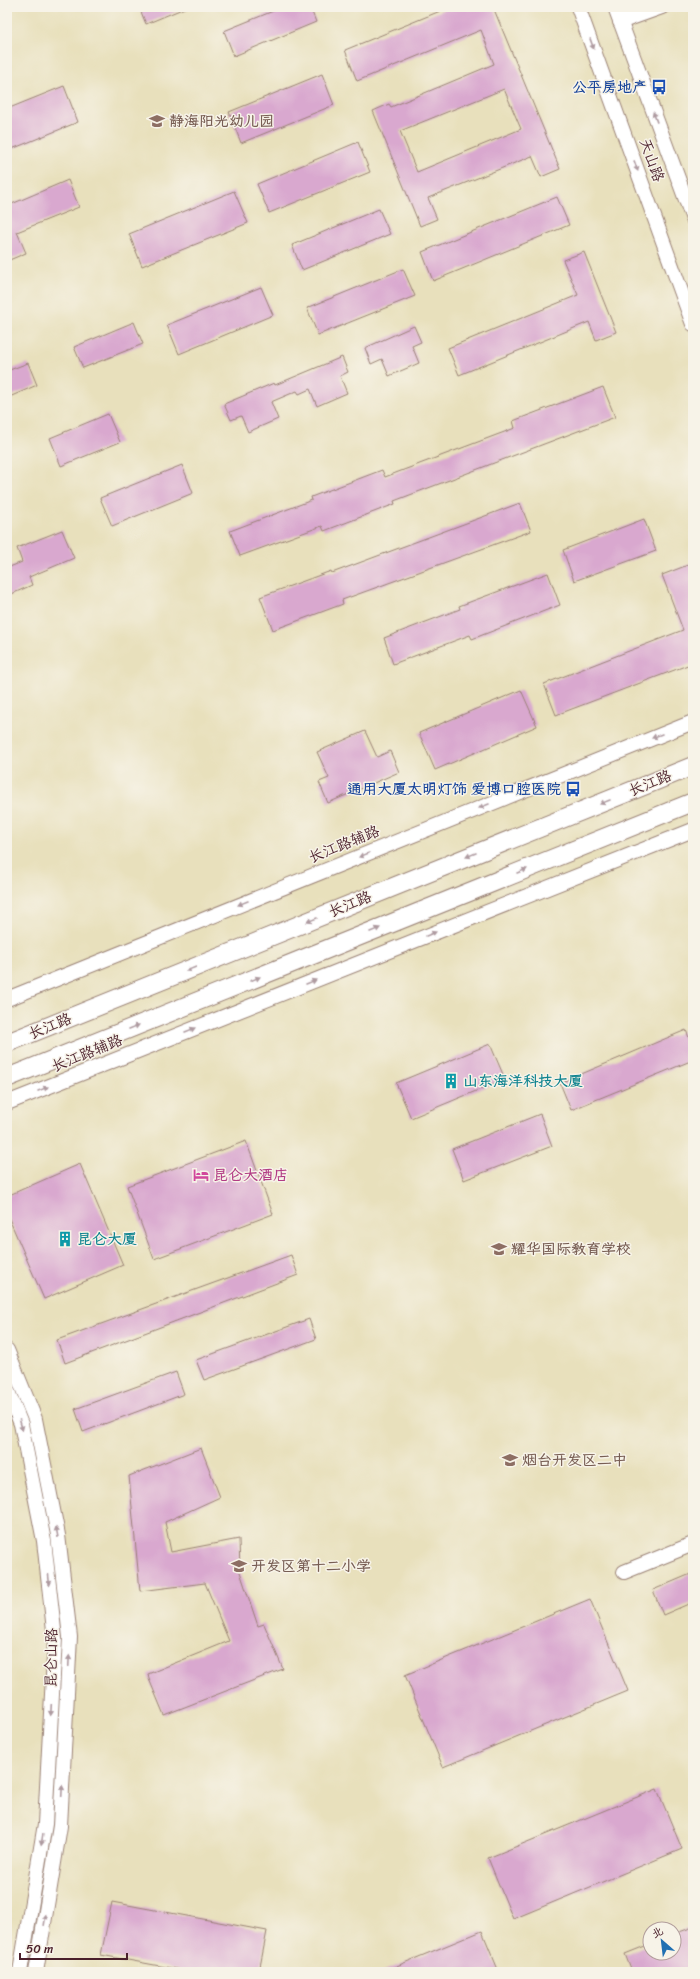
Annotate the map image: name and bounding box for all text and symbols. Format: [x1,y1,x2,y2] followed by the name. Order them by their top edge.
[589,38,595,50] one-way arrow
[572,74,647,100] place label: 公平房地产
[650,78,668,96] bus stop icon: 公平房地产
[169,108,274,134] place label: 静海阳光幼儿园
[652,110,658,122] one-way arrow
[148,112,166,130] school or university icon: 静海阳光幼儿园
[632,134,672,186] street label: 天山路
[633,160,639,172] one-way arrow
[650,734,662,740] one-way arrow
[624,763,676,803] street label: 长江路
[347,776,561,802] place label: 通用大厦太明灯饰 爱博口腔医院
[564,780,582,798] bus stop icon: 通用大厦太明灯饰 爱博口腔医院
[598,799,610,805] one-way arrow
[478,803,490,809] one-way arrow
[304,818,384,870] street label: 长江路辅路
[357,852,369,858] one-way arrow
[465,853,477,859] one-way arrow
[516,868,528,874] one-way arrow
[324,884,376,924] street label: 长江路
[237,901,249,907] one-way arrow
[305,917,317,923] one-way arrow
[370,927,382,933] one-way arrow
[426,931,437,937] one-way arrow
[185,966,197,972] one-way arrow
[249,975,261,981] one-way arrow
[305,979,317,985] one-way arrow
[24,1006,76,1046] street label: 长江路
[129,1024,141,1030] one-way arrow
[47,1027,127,1079] street label: 长江路辅路
[184,1027,196,1033] one-way arrow
[463,1068,583,1094] place label: 山东海洋科技大厦
[442,1072,460,1090] building icon: 山东海洋科技大厦
[38,1086,49,1092] one-way arrow
[213,1162,288,1188] place label: 昆仑大酒店
[192,1166,210,1184] hotel icon: 昆仑大酒店
[77,1226,137,1252] place label: 昆仑大厦
[56,1230,74,1248] building icon: 昆仑大厦
[511,1236,631,1262] place label: 耀华国际教育学校
[490,1240,508,1258] school or university icon: 耀华国际教育学校
[18,1419,24,1431] one-way arrow
[522,1447,627,1473] place label: 烟台开发区二中
[501,1451,519,1469] school or university icon: 烟台开发区二中
[54,1526,60,1538] one-way arrow
[251,1553,371,1579] place label: 开发区第十二小学
[230,1557,248,1575] school or university icon: 开发区第十二小学
[45,1574,52,1586] one-way arrow
[37,1628,65,1688] street label: 昆仑山路
[66,1654,72,1667] one-way arrow
[47,1704,54,1716] one-way arrow
[59,1784,65,1797] one-way arrow
[39,1834,45,1846] one-way arrow
[42,1914,48,1926] one-way arrow
[642,1921,682,1961] north arrow
[648,1922,667,1944] text: 北
[20,1935,127,1961] scale bar
[26,1938,53,1960] text: 50 m

